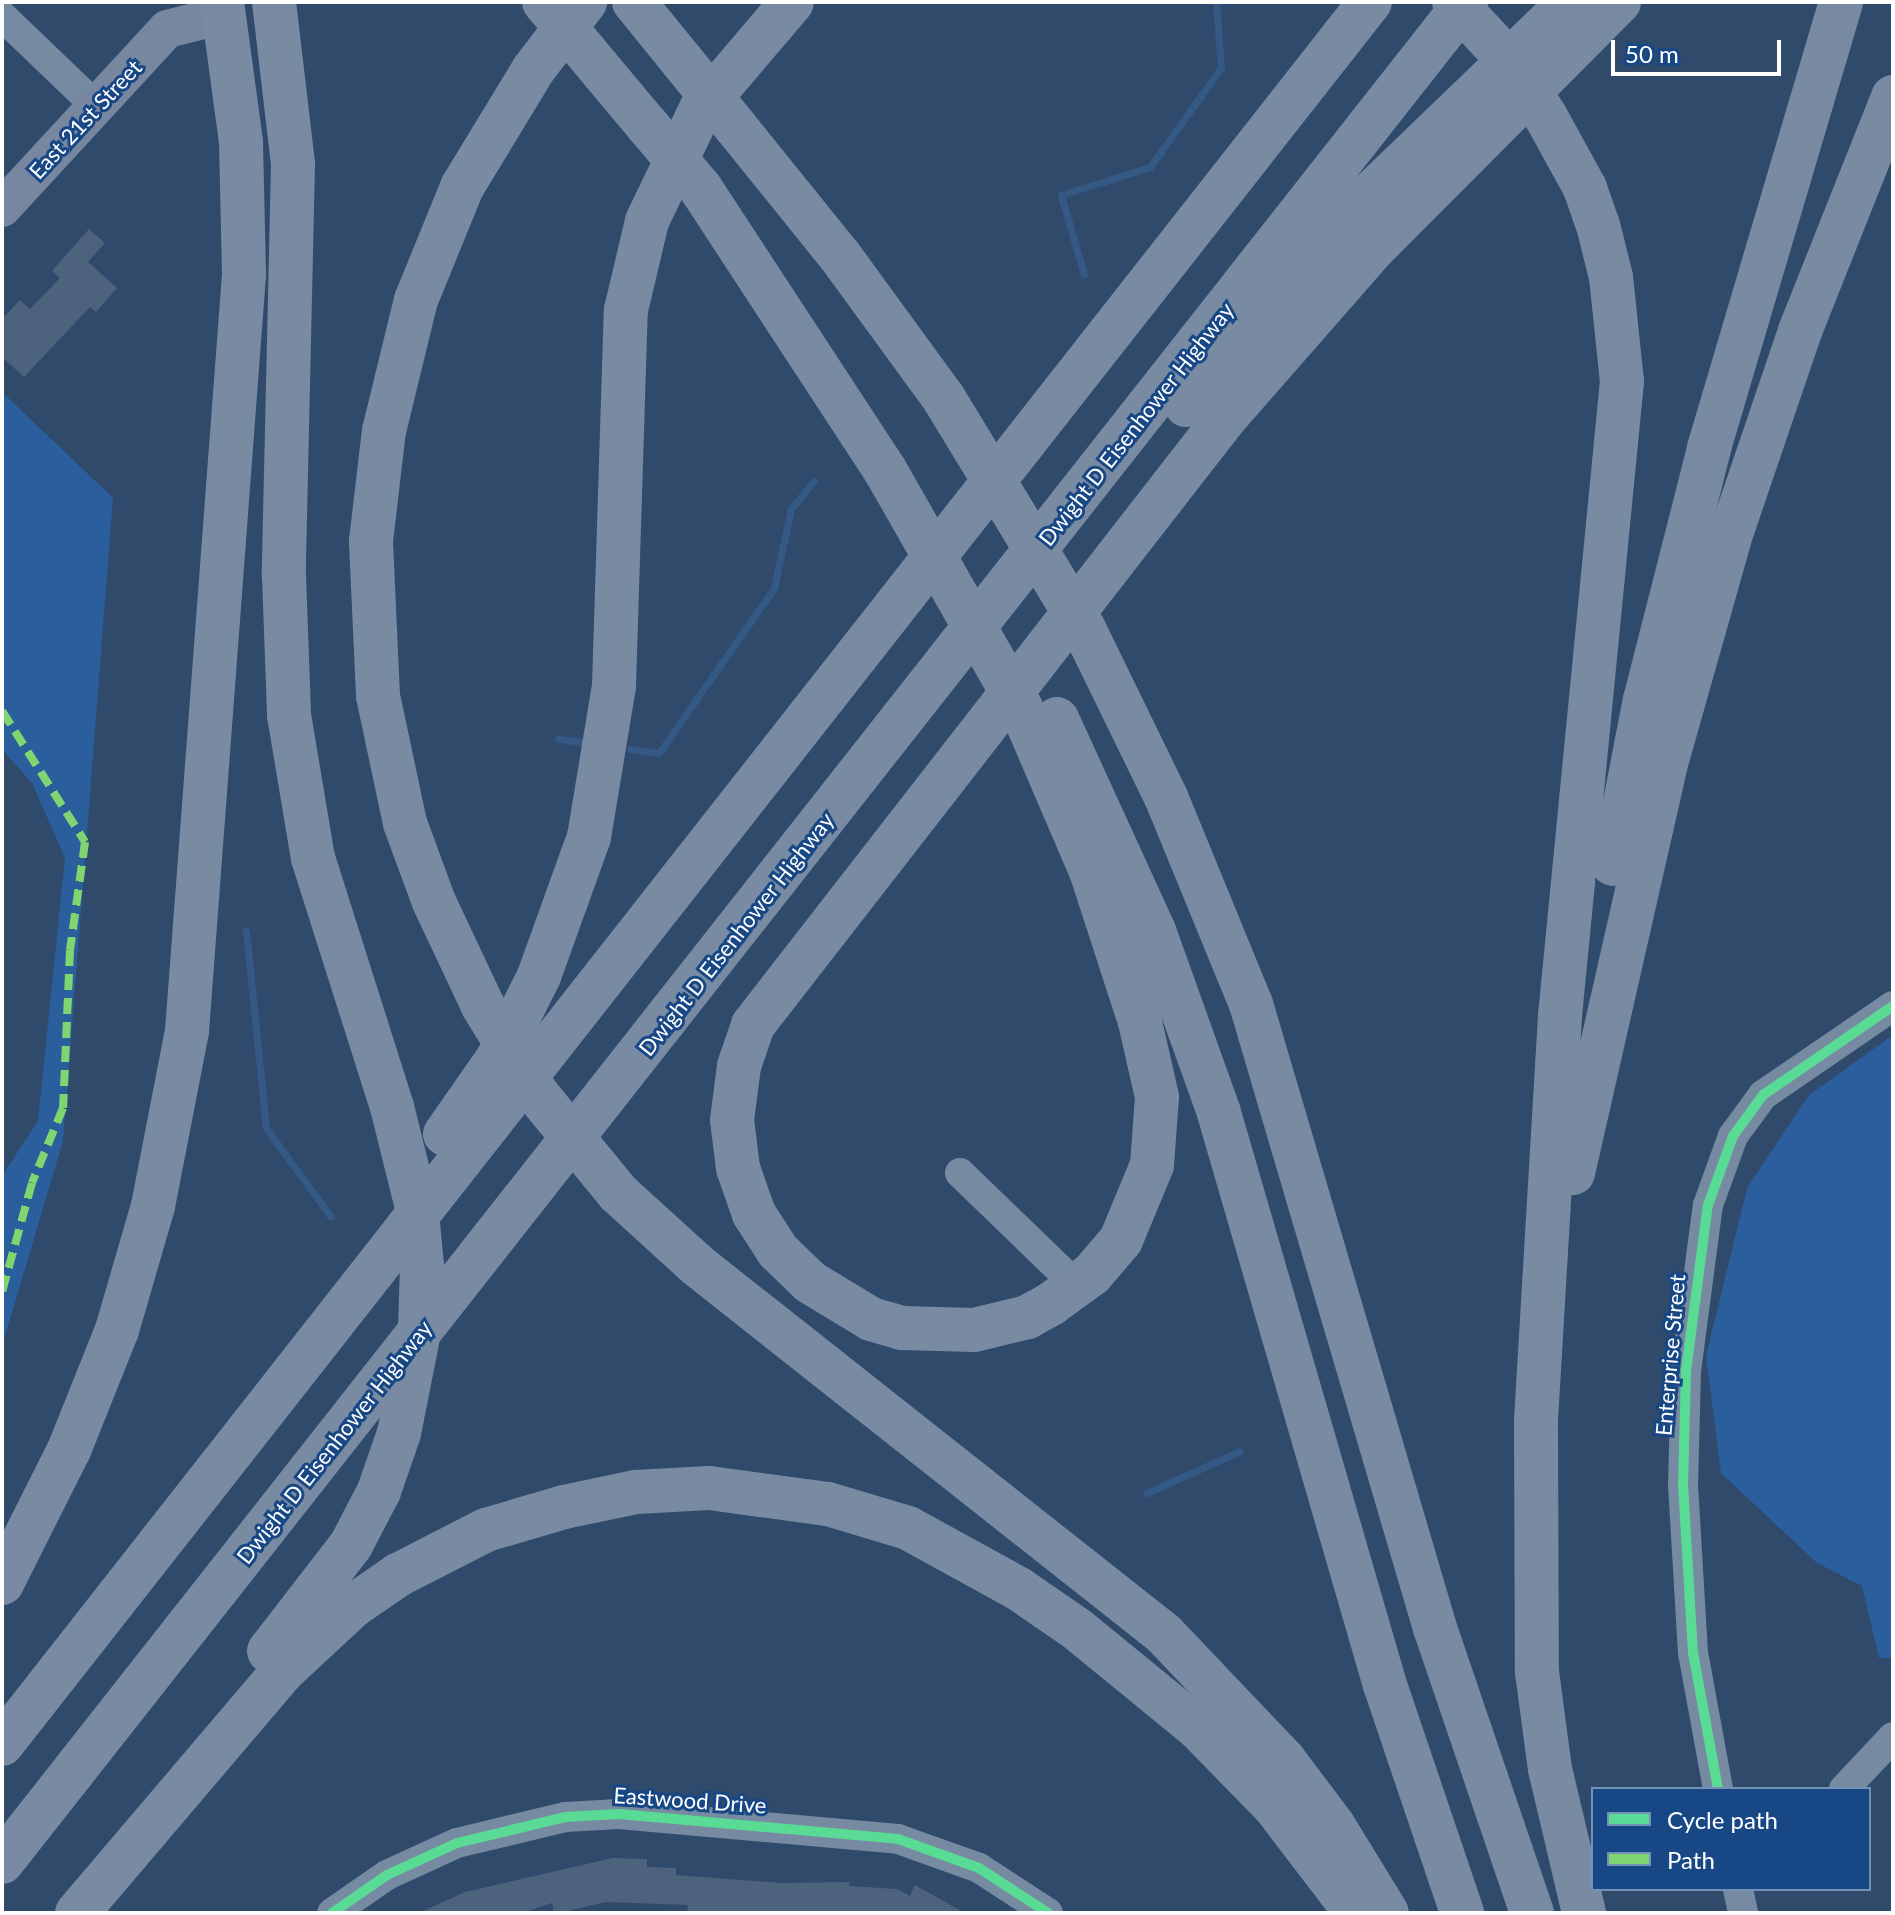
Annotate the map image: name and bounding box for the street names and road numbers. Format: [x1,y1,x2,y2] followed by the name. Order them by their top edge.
[23,54,147,184] street label: East 21st Street
[1033,297,1239,551] street label: Dwight D Eisenhower Highway
[633,807,839,1061] street label: Dwight D Eisenhower Highway
[1650,1273,1690,1437] street label: Enterprise Street
[231,1315,437,1569] street label: Dwight D Eisenhower Highway
[613,1781,767,1819] street label: Eastwood Drive

